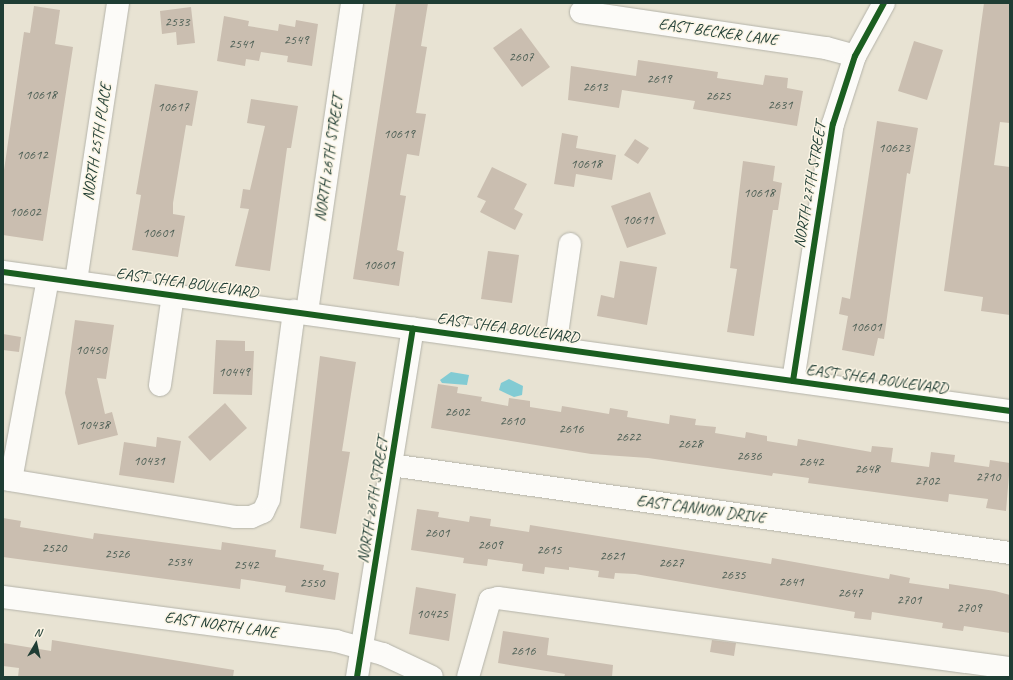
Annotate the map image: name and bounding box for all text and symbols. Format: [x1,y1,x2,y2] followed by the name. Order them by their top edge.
[164,14,190,30] house number: 2533
[657,14,779,50] street label: EAST BECKER LANE
[283,32,309,48] house number: 2549
[228,36,254,52] house number: 2541
[508,49,534,65] house number: 2607
[646,71,672,87] house number: 2619
[582,79,608,95] house number: 2613
[78,82,116,202] street label: NORTH 25TH PLACE
[25,87,57,103] house number: 10618
[705,88,731,104] house number: 2625
[311,94,347,222] street label: NORTH 26TH STREET
[767,97,793,113] house number: 2631
[157,99,189,115] house number: 10617
[789,121,831,249] street label: NORTH 27TH STREET
[383,126,415,142] house number: 10619
[878,140,910,156] house number: 10623
[16,147,48,163] house number: 10612
[570,156,602,172] house number: 10618
[743,185,775,201] house number: 10618
[9,204,41,220] house number: 10602
[622,212,654,228] house number: 10611
[142,225,174,241] house number: 10601
[363,257,395,273] house number: 10601
[114,263,260,303] street label: EAST SHEA BOULEVARD
[435,308,581,348] street label: EAST SHEA BOULEVARD
[850,319,882,335] house number: 10601
[75,342,107,358] house number: 10450
[804,359,950,399] street label: EAST SHEA BOULEVARD
[218,364,250,380] house number: 10449
[444,404,470,420] house number: 2602
[499,413,525,429] house number: 2610
[78,417,110,433] house number: 10438
[558,421,584,437] house number: 2616
[615,429,641,445] house number: 2622
[354,436,392,564] street label: NORTH 26TH STREET
[677,436,703,452] house number: 2628
[736,448,762,464] house number: 2636
[133,453,165,469] house number: 10431
[798,454,824,470] house number: 2642
[854,461,880,477] house number: 2648
[975,469,1001,485] house number: 2710
[914,473,940,489] house number: 2702
[635,490,767,528] street label: EAST CANNON DRIVE
[424,525,450,541] house number: 2601
[477,537,503,553] house number: 2609
[41,540,67,556] house number: 2520
[536,542,562,558] house number: 2615
[104,546,130,562] house number: 2526
[599,548,625,564] house number: 2621
[166,554,192,570] house number: 2534
[658,555,684,571] house number: 2627
[233,557,259,573] house number: 2542
[720,567,746,583] house number: 2635
[778,574,804,590] house number: 2641
[299,575,325,591] house number: 2550
[837,585,863,601] house number: 2647
[896,592,922,608] house number: 2701
[956,600,982,616] house number: 2709
[416,606,448,622] house number: 10425
[164,608,278,642] street label: EAST NORTH LANE
[16,624,56,664] north arrow
[33,625,42,640] text: N
[510,643,536,659] house number: 2616

